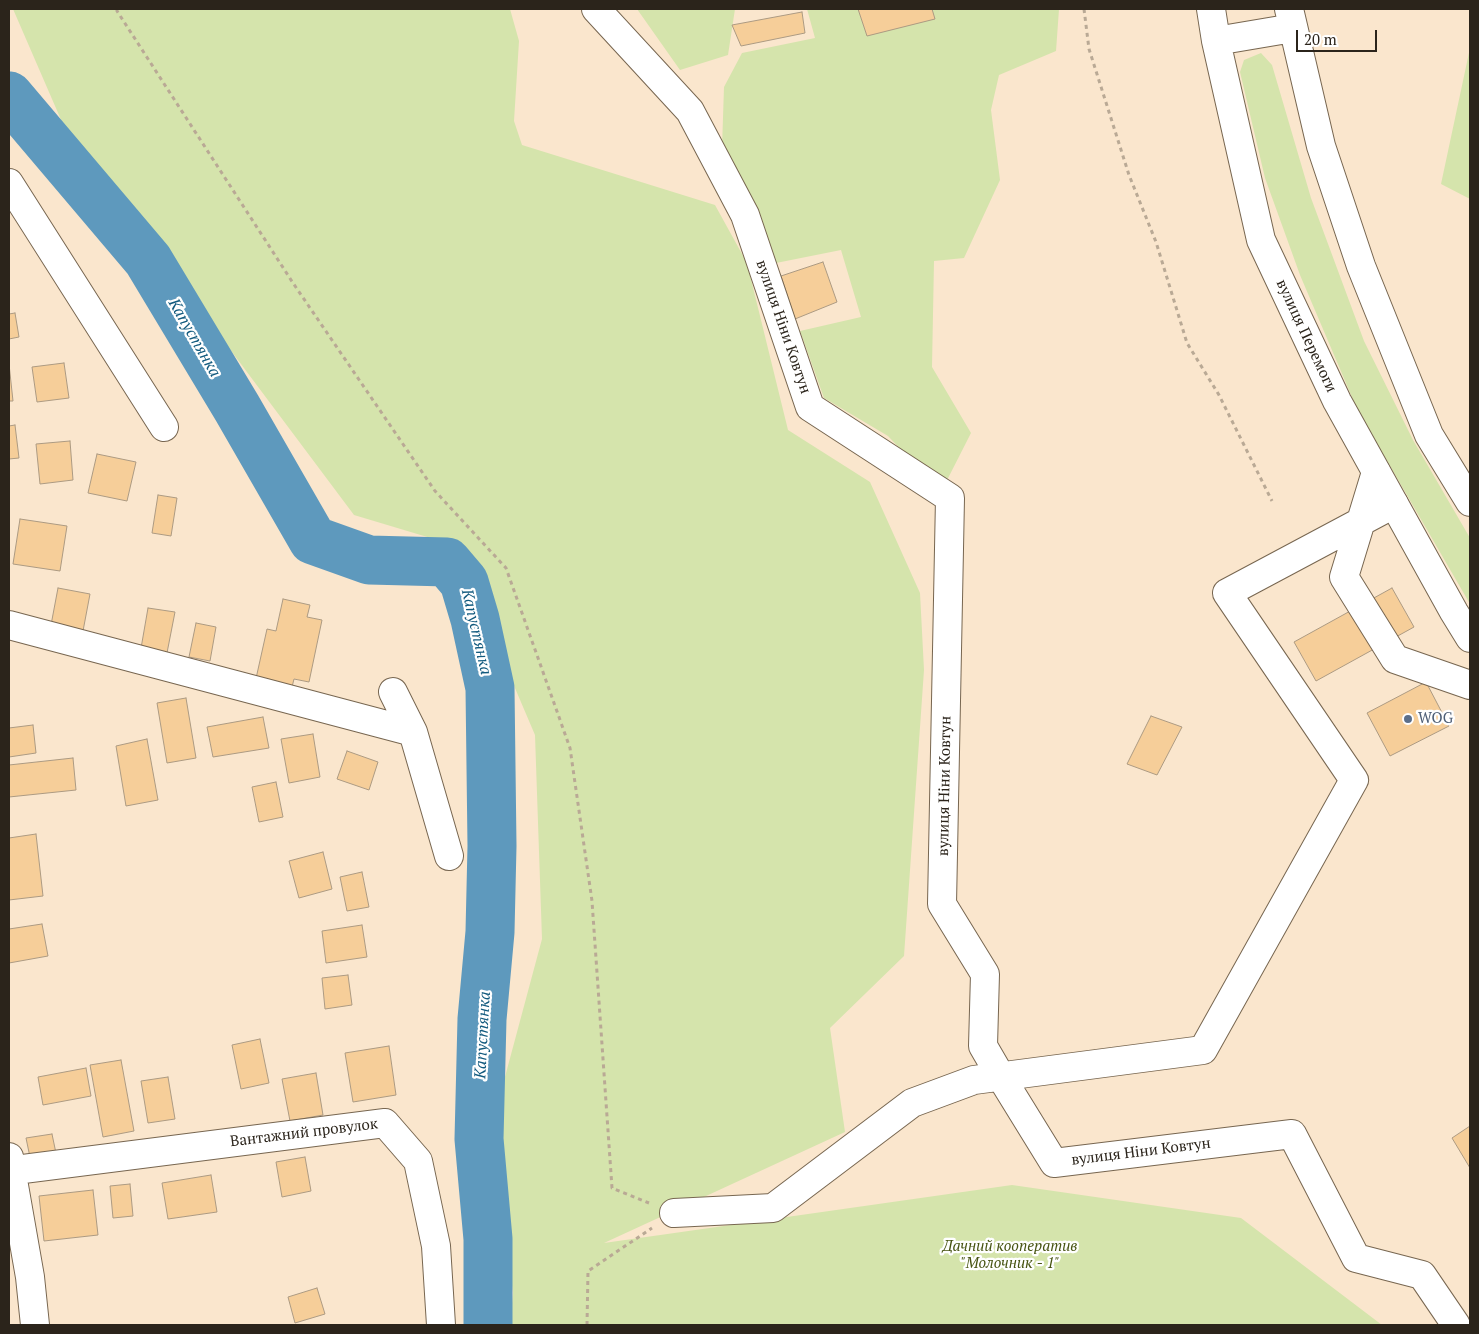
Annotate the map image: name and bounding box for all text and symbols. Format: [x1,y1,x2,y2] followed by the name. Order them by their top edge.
[1299,20,1380,52] scale bar
[1304,29,1337,49] text: 20 m
[752,258,814,396] street label: вулиця Ніни Ковтун
[1272,277,1340,395] street label: вулиця Перемоги
[164,295,224,381] water label: Капустянка
[457,587,495,677] water label: Капустянка
[1418,710,1453,728] place label: WOG
[1402,713,1414,725] marker: WOG
[935,716,955,856] street label: вулиця Ніни Ковтун
[471,991,495,1079] water label: Капустянка
[229,1115,379,1151] street label: Вантажний провулок
[1070,1135,1212,1169] street label: вулиця Ніни Ковтун
[942,1238,1078,1273] park label: Дачний кооператив "Молочник - 1"

